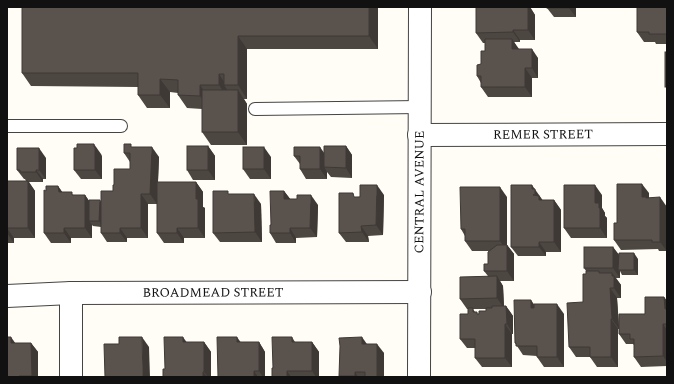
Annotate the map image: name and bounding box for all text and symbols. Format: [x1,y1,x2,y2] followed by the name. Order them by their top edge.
[493,124,593,145] street label: REMER STREET
[409,131,430,253] street label: CENTRAL AVENUE
[142,282,284,303] street label: BROADMEAD STREET

